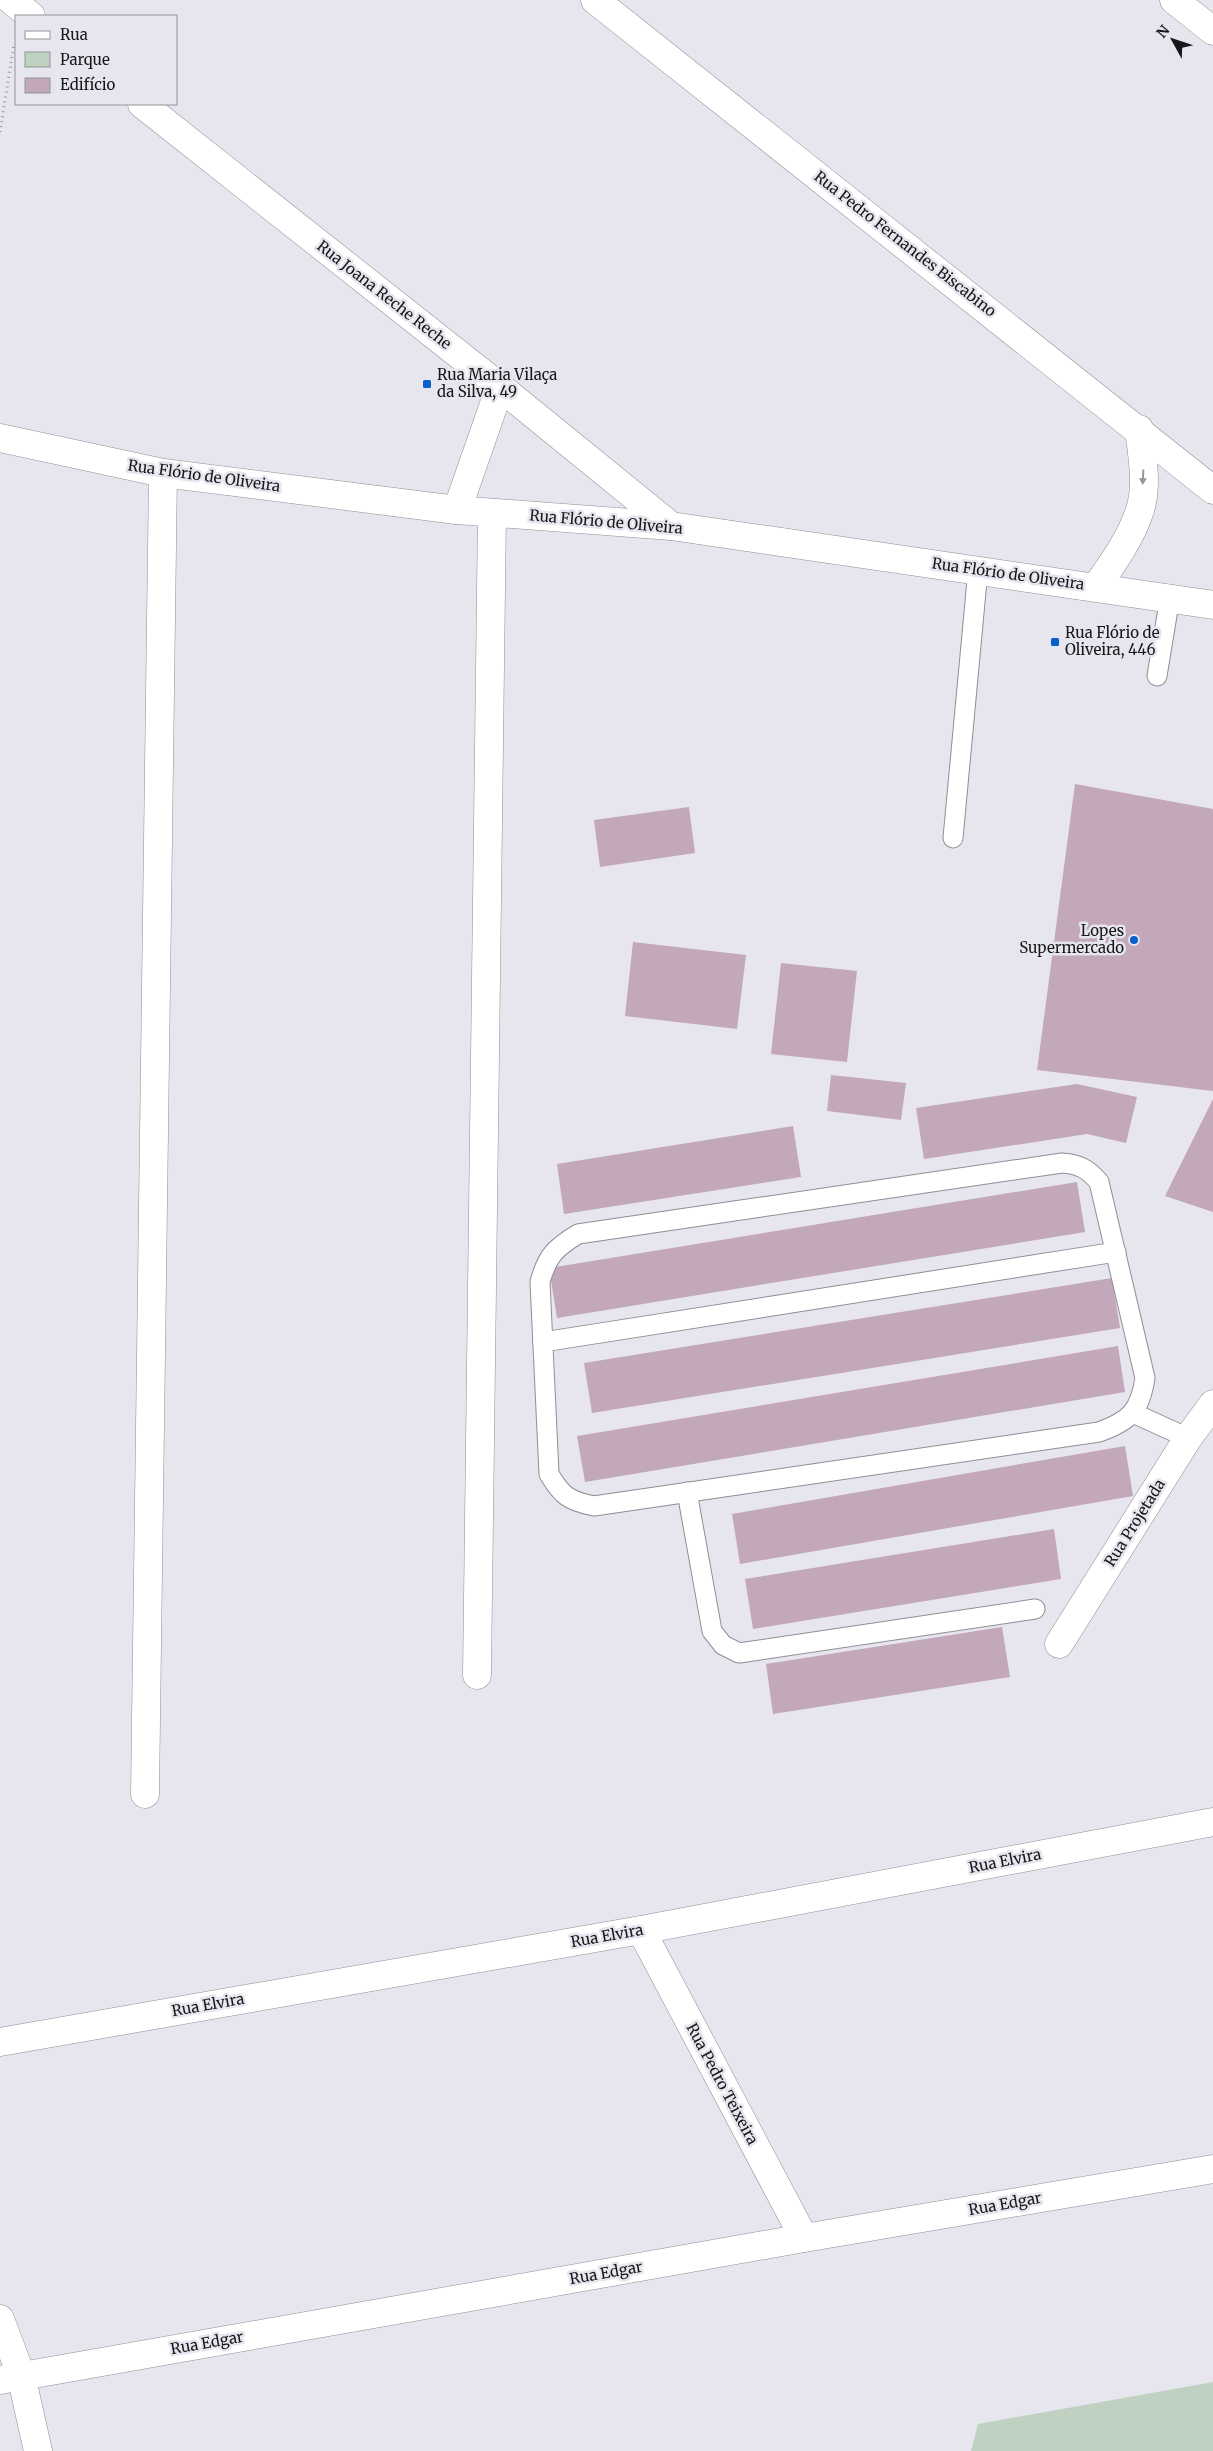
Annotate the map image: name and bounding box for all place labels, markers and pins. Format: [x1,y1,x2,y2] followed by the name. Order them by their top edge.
[437,365,557,401] place label: Rua Maria Vilaça da Silva, 49
[421,378,433,390] marker: Rua Maria Vilaça da Silva, 49
[1065,623,1160,659] place label: Rua Flório de Oliveira, 446
[1049,636,1061,648] marker: Rua Flório de Oliveira, 446
[1019,921,1124,957] place label: Lopes Supermercado
[1128,934,1140,946] marker: Lopes Supermercado

